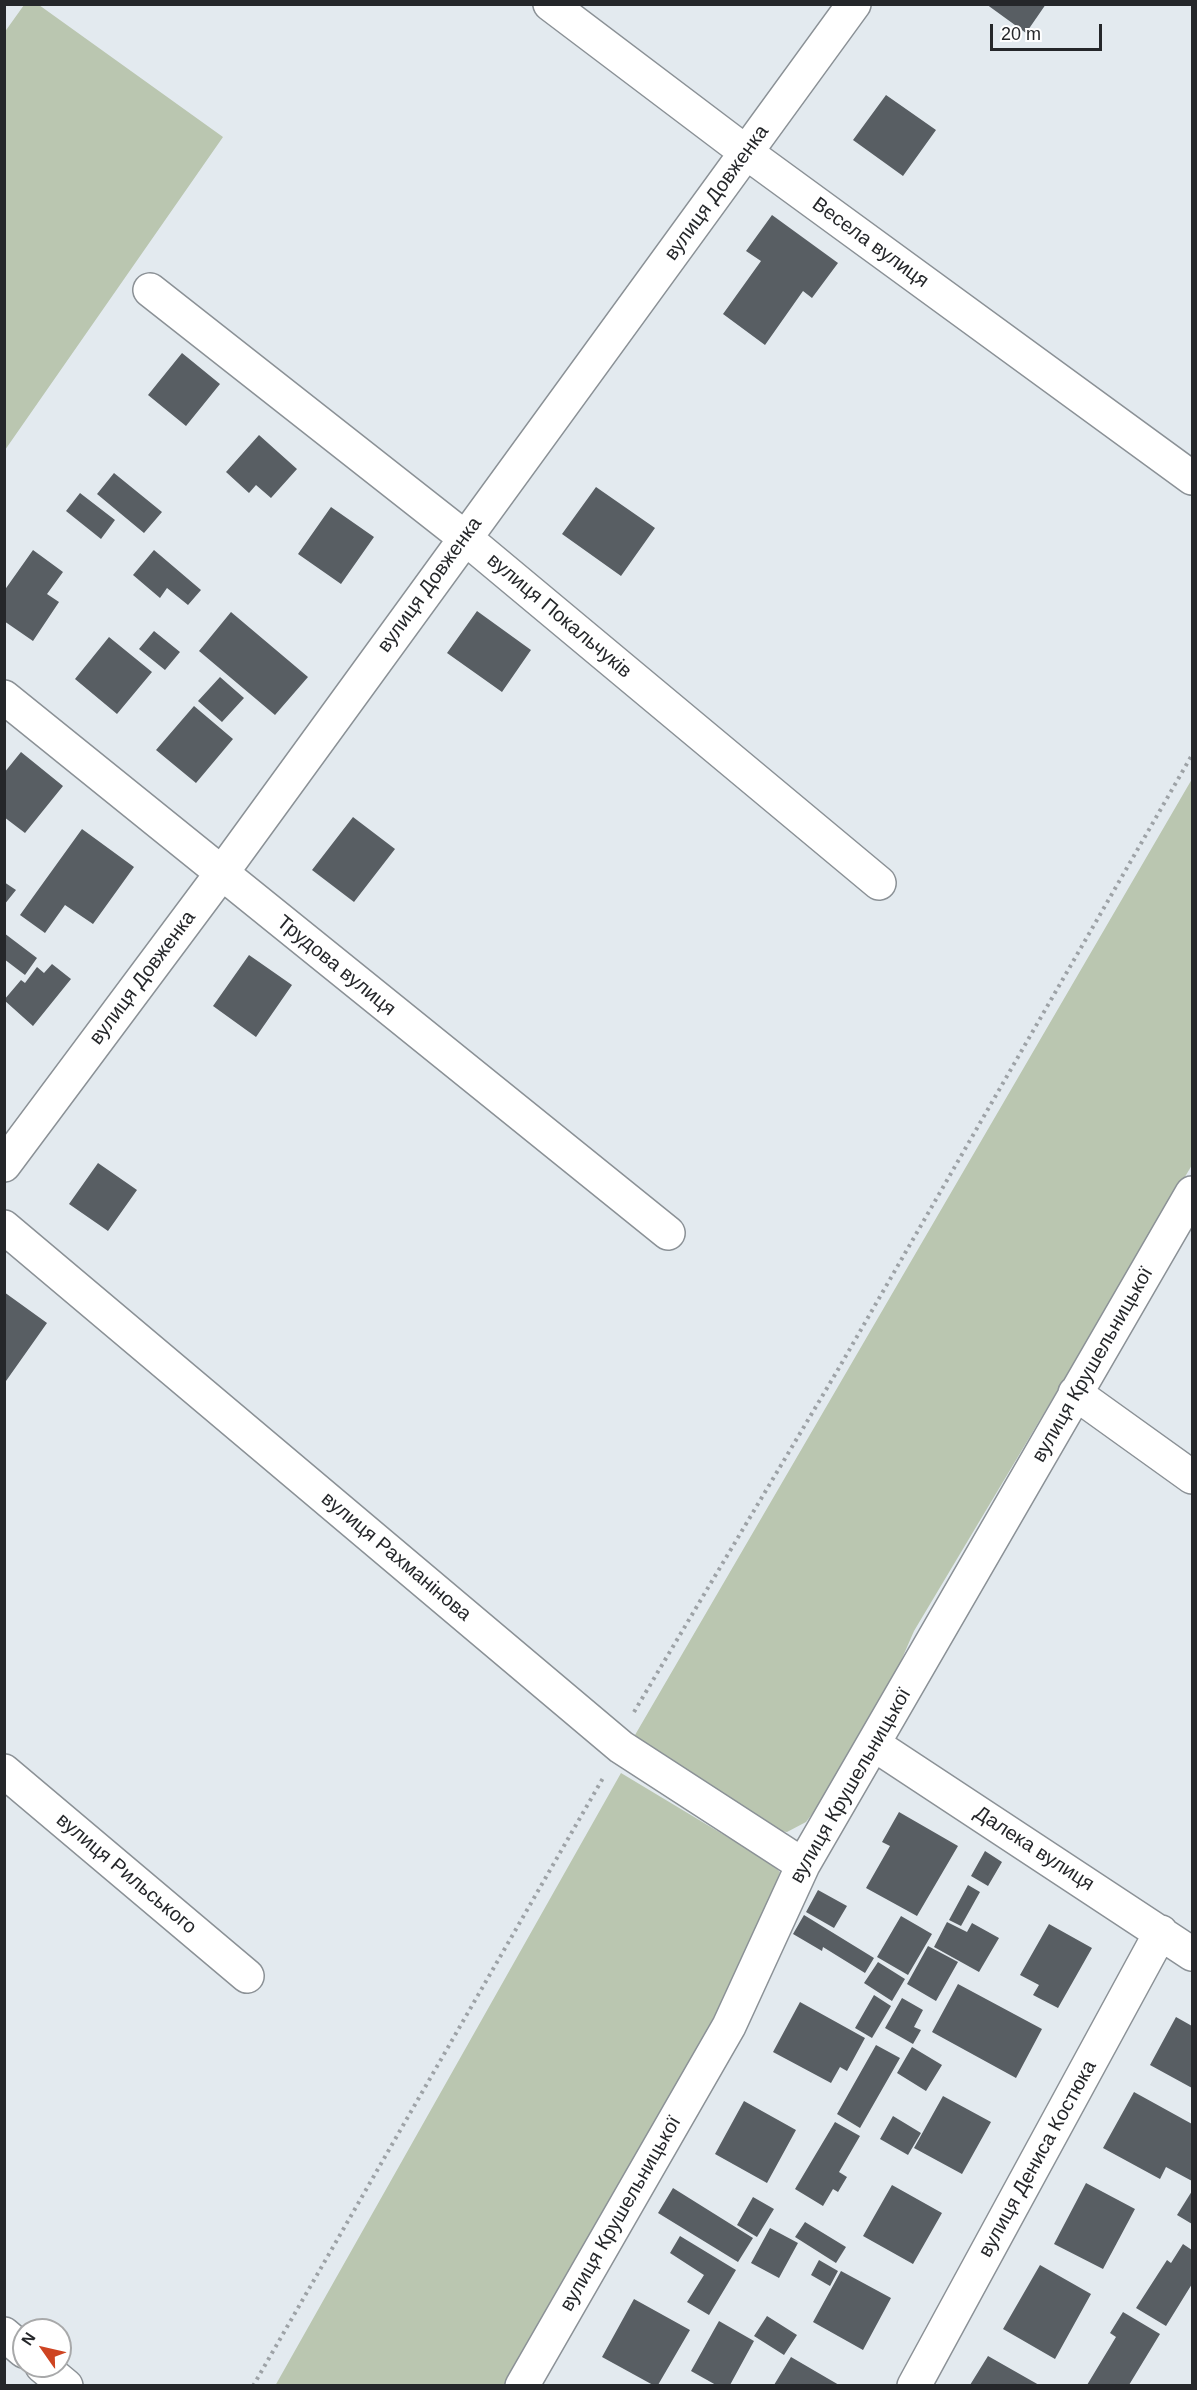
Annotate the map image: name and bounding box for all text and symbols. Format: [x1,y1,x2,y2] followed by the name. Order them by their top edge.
[993,12,1106,50] scale bar
[1001,24,1041,44] text: 20 m
[660,121,774,265] street label: вулиця Довженка
[807,193,933,293] street label: Весела вулиця
[373,513,487,657] street label: вулиця Довженка
[482,549,636,683] street label: вулиця Покальчуків
[85,906,201,1050] street label: вулиця Довженка
[272,911,400,1021] street label: Трудова вулиця
[1027,1263,1159,1467] street label: вулиця Крушельницької
[316,1487,476,1627] street label: вулиця Рахманінова
[785,1684,917,1888] street label: вулиця Крушельницької
[970,1801,1098,1897] street label: Далека вулиця
[51,1808,201,1940] street label: вулиця Рильського
[974,2056,1102,2262] street label: вулиця Дениса Костюка
[555,2112,687,2316] street label: вулиця Крушельницької
[12,2318,72,2378] north arrow
[18,2329,39,2348] text: N

